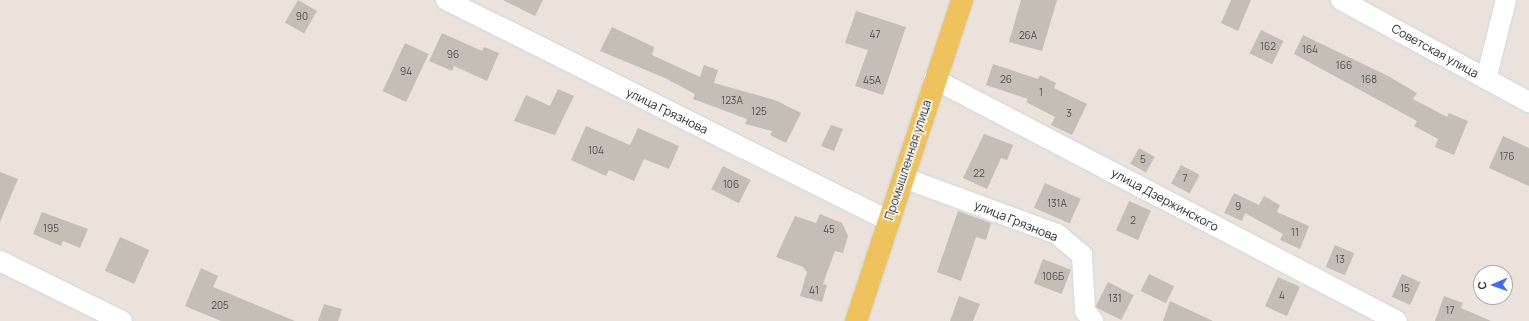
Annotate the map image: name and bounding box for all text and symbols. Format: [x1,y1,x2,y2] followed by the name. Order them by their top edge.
[296,11,308,23] house number: 90
[1389,21,1481,81] street label: Советская улица
[870,29,880,41] house number: 47
[1019,30,1037,42] house number: 26А
[1260,41,1276,53] house number: 162
[1302,44,1318,56] house number: 164
[447,49,459,61] house number: 96
[1336,60,1352,72] house number: 166
[400,66,412,78] house number: 94
[1000,74,1012,86] house number: 26
[1361,74,1377,86] house number: 168
[863,75,881,87] house number: 45А
[624,85,710,137] street label: улица Грязнова
[1039,87,1043,99] house number: 1
[721,95,743,107] house number: 123А
[882,98,934,222] street label: Промышленная улица
[751,106,767,118] house number: 125
[1066,108,1072,120] house number: 3
[588,145,604,157] house number: 104
[1499,151,1515,163] house number: 176
[1140,154,1146,166] house number: 5
[1109,166,1221,234] street label: улица Дзержинского
[973,168,985,180] house number: 22
[1182,173,1188,185] house number: 7
[723,179,739,191] house number: 106
[972,198,1060,244] street label: улица Грязнова
[1047,198,1067,210] house number: 131А
[1235,201,1241,213] house number: 9
[1130,215,1136,227] house number: 2
[43,223,59,235] house number: 195
[823,224,835,236] house number: 45
[1291,227,1299,239] house number: 11
[1335,254,1345,266] house number: 13
[1473,265,1513,305] north arrow
[1042,271,1064,283] house number: 106Б
[1474,281,1489,290] text: С
[1400,283,1410,295] house number: 15
[809,285,819,297] house number: 41
[1279,290,1285,302] house number: 4
[1108,293,1122,305] house number: 131
[211,300,229,312] house number: 205
[1446,305,1454,317] house number: 17

